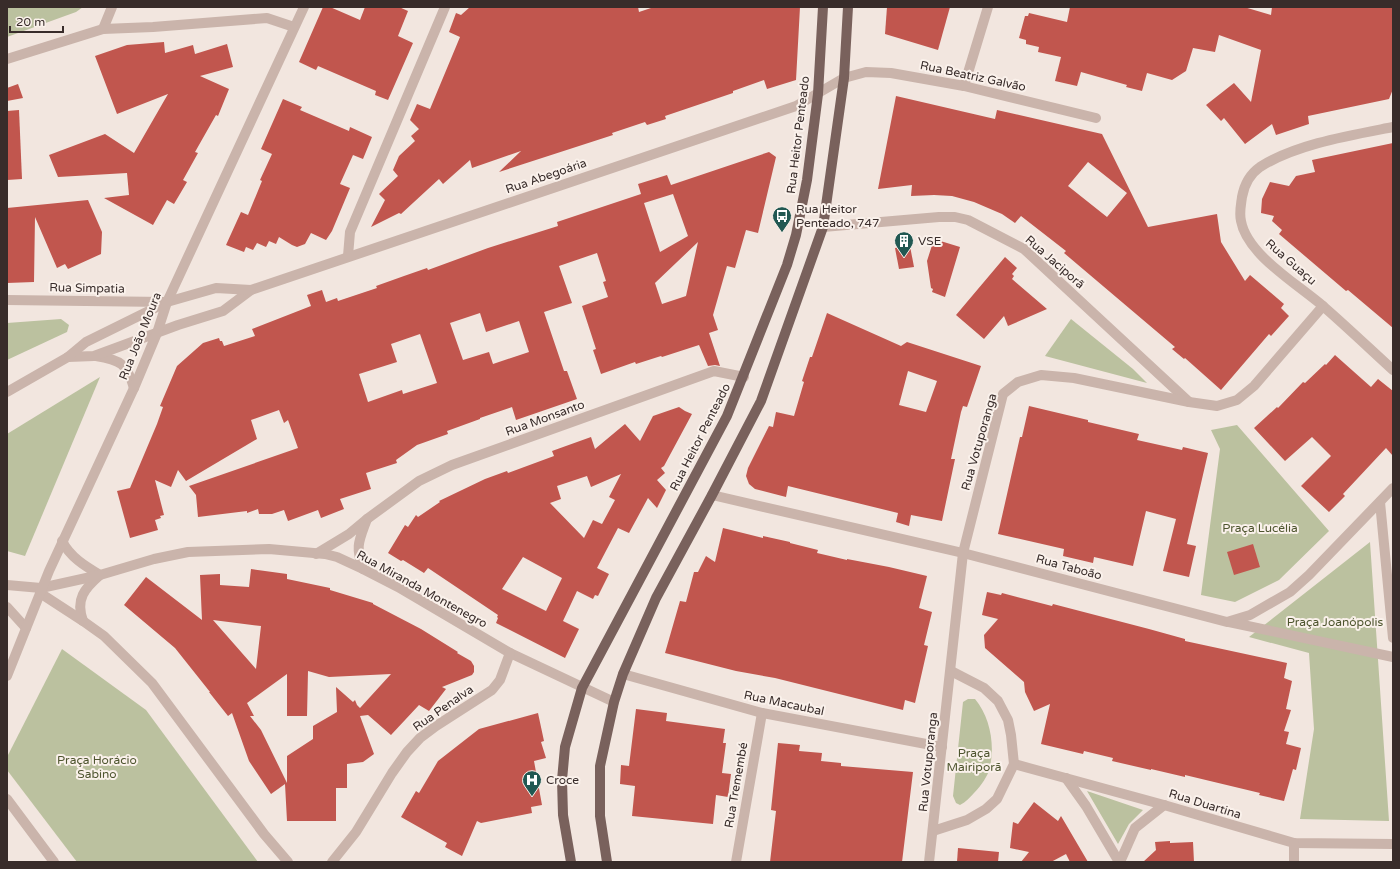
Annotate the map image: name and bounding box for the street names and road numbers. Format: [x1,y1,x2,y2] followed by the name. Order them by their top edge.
[919,58,1027,94] street label: Rua Beatriz Galvão
[784,75,812,195] street label: Rua Heitor Penteado
[504,156,588,196] street label: Rua Abegoária
[1023,233,1087,291] street label: Rua Jaciporã
[1263,236,1319,288] street label: Rua Guaçu
[49,280,125,296] street label: Rua Simpatia
[116,290,164,382] street label: Rua João Moura
[667,381,733,493] street label: Rua Heitor Penteado
[958,392,1000,492] street label: Rua Votuporanga
[504,397,586,439] street label: Rua Monsanto
[354,547,490,631] street label: Rua Miranda Montenegro
[1034,551,1104,583] street label: Rua Taboão
[410,682,476,734] street label: Rua Penalva
[743,688,825,718] street label: Rua Macaubal
[916,711,940,813] street label: Rua Votuporanga
[722,741,750,829] street label: Rua Tremembé
[1167,786,1243,822] street label: Rua Duartina

